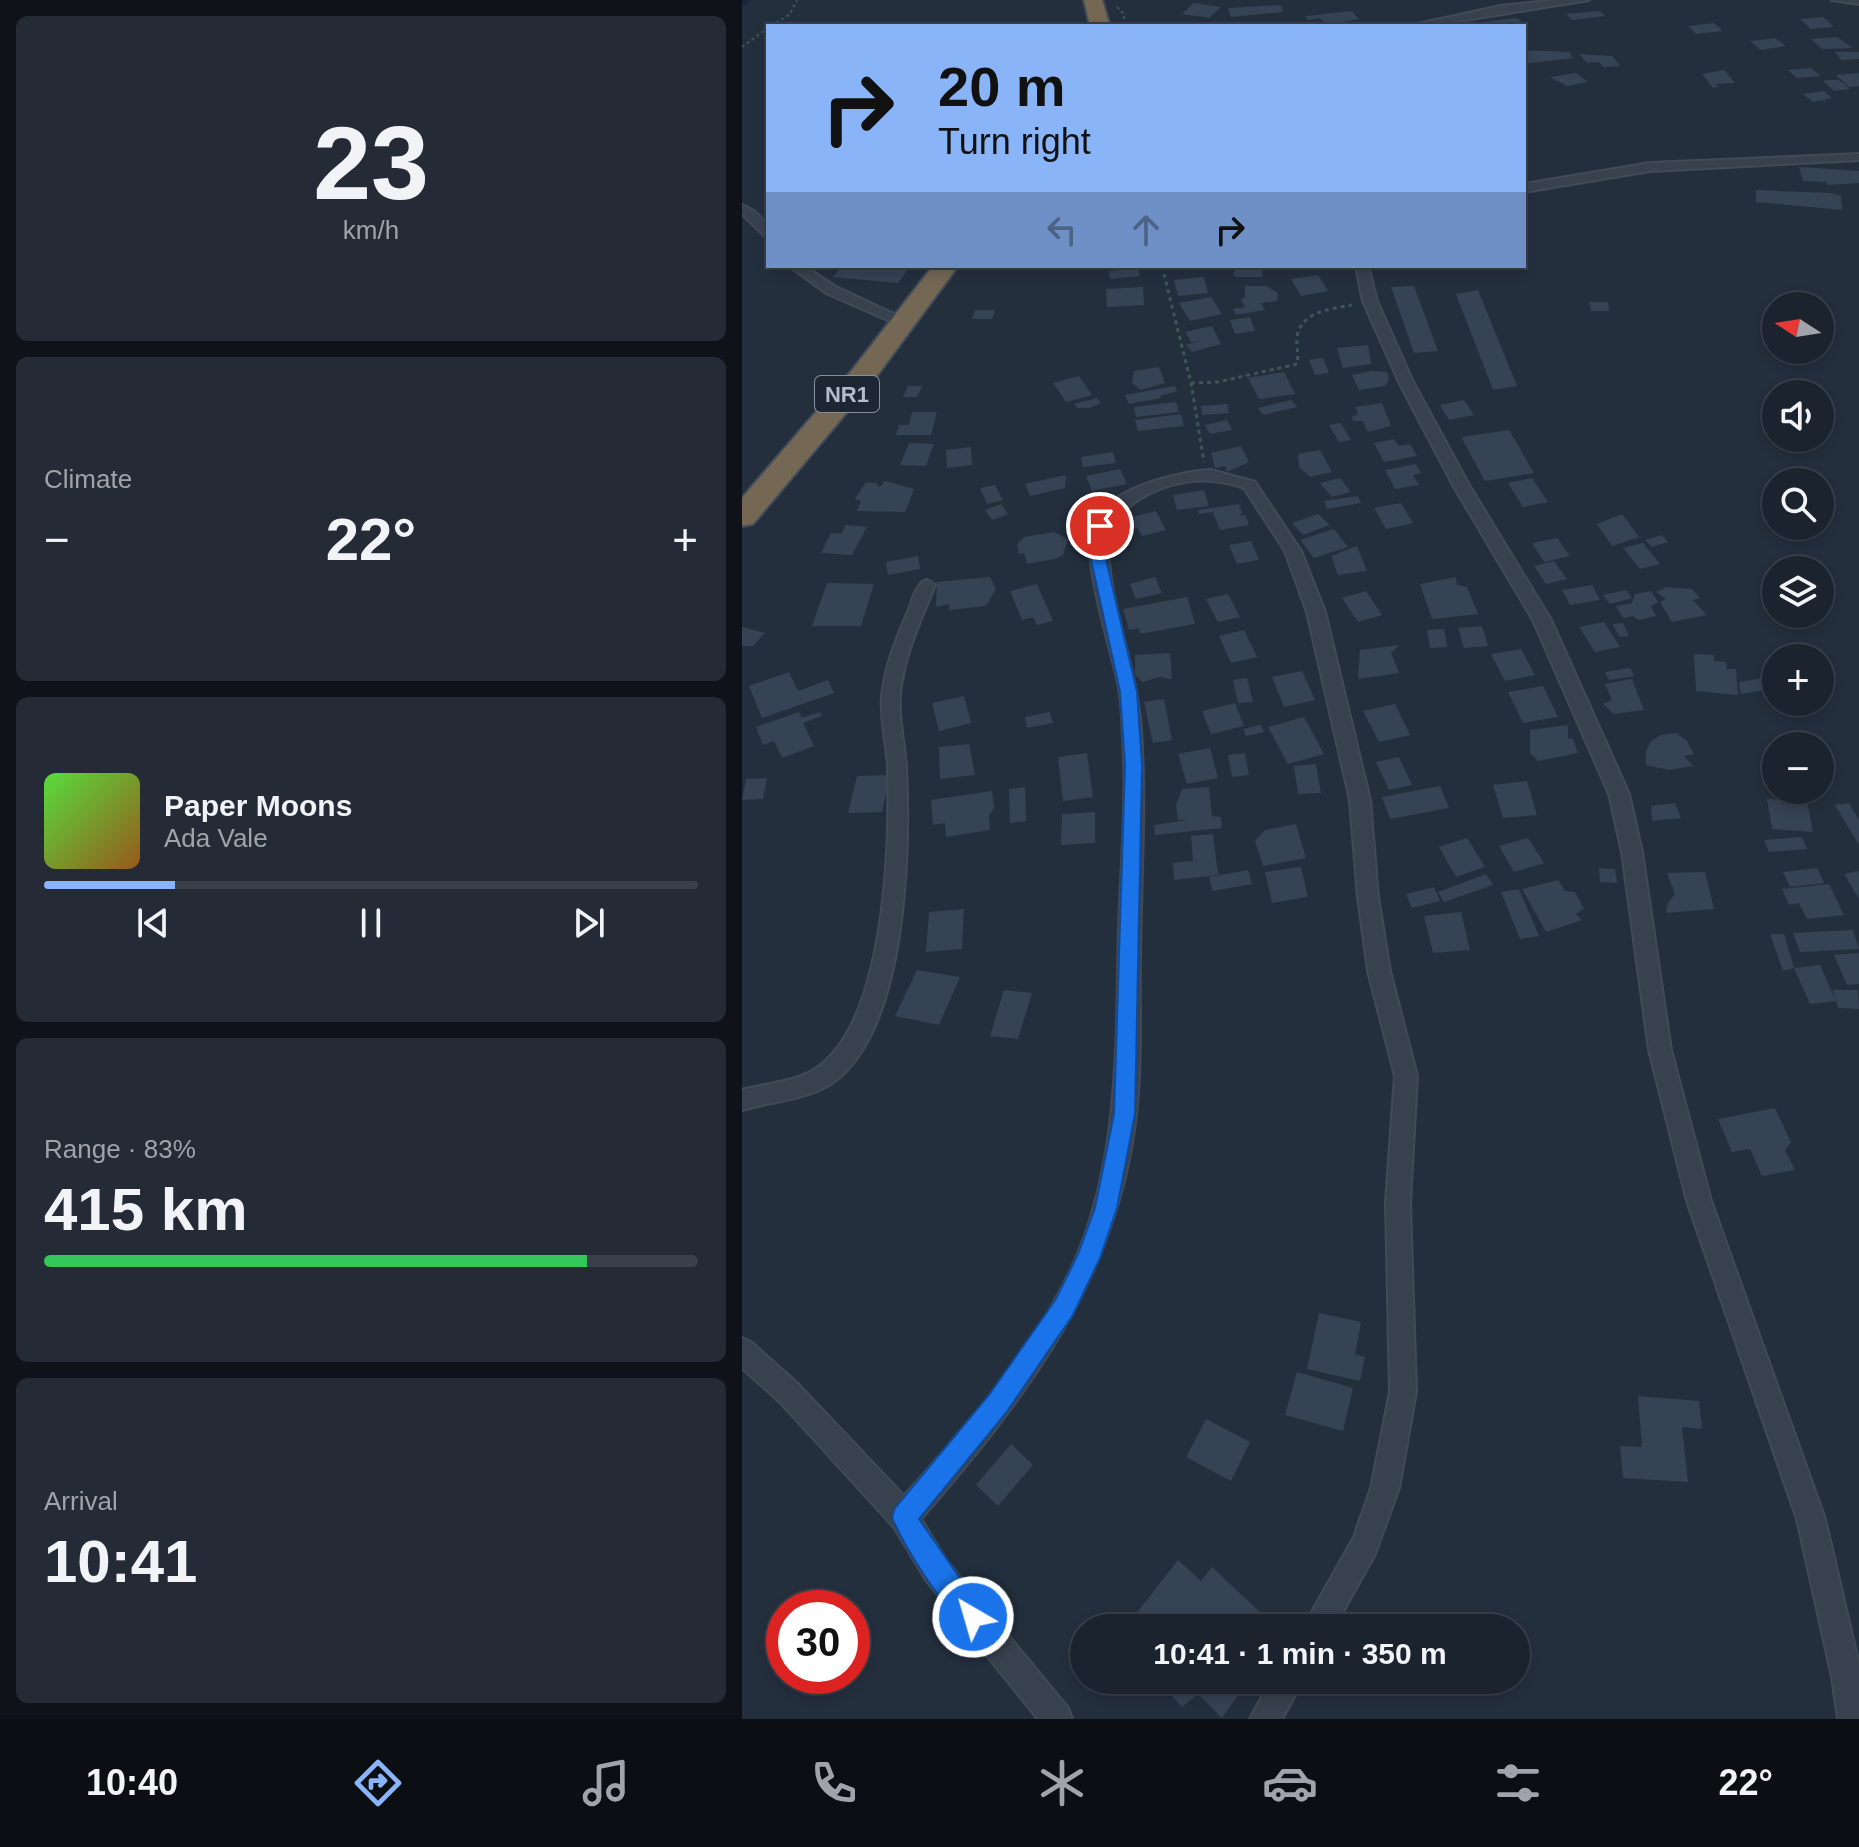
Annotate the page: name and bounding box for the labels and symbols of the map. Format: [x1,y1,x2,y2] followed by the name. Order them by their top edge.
[1762,292,1834,364] north arrow
[815,376,879,412] road number: NR1
[1066,492,1134,560] pin
[931,1575,1015,1659] position arrow
[766,1590,870,1694] speed limit sign: 30

